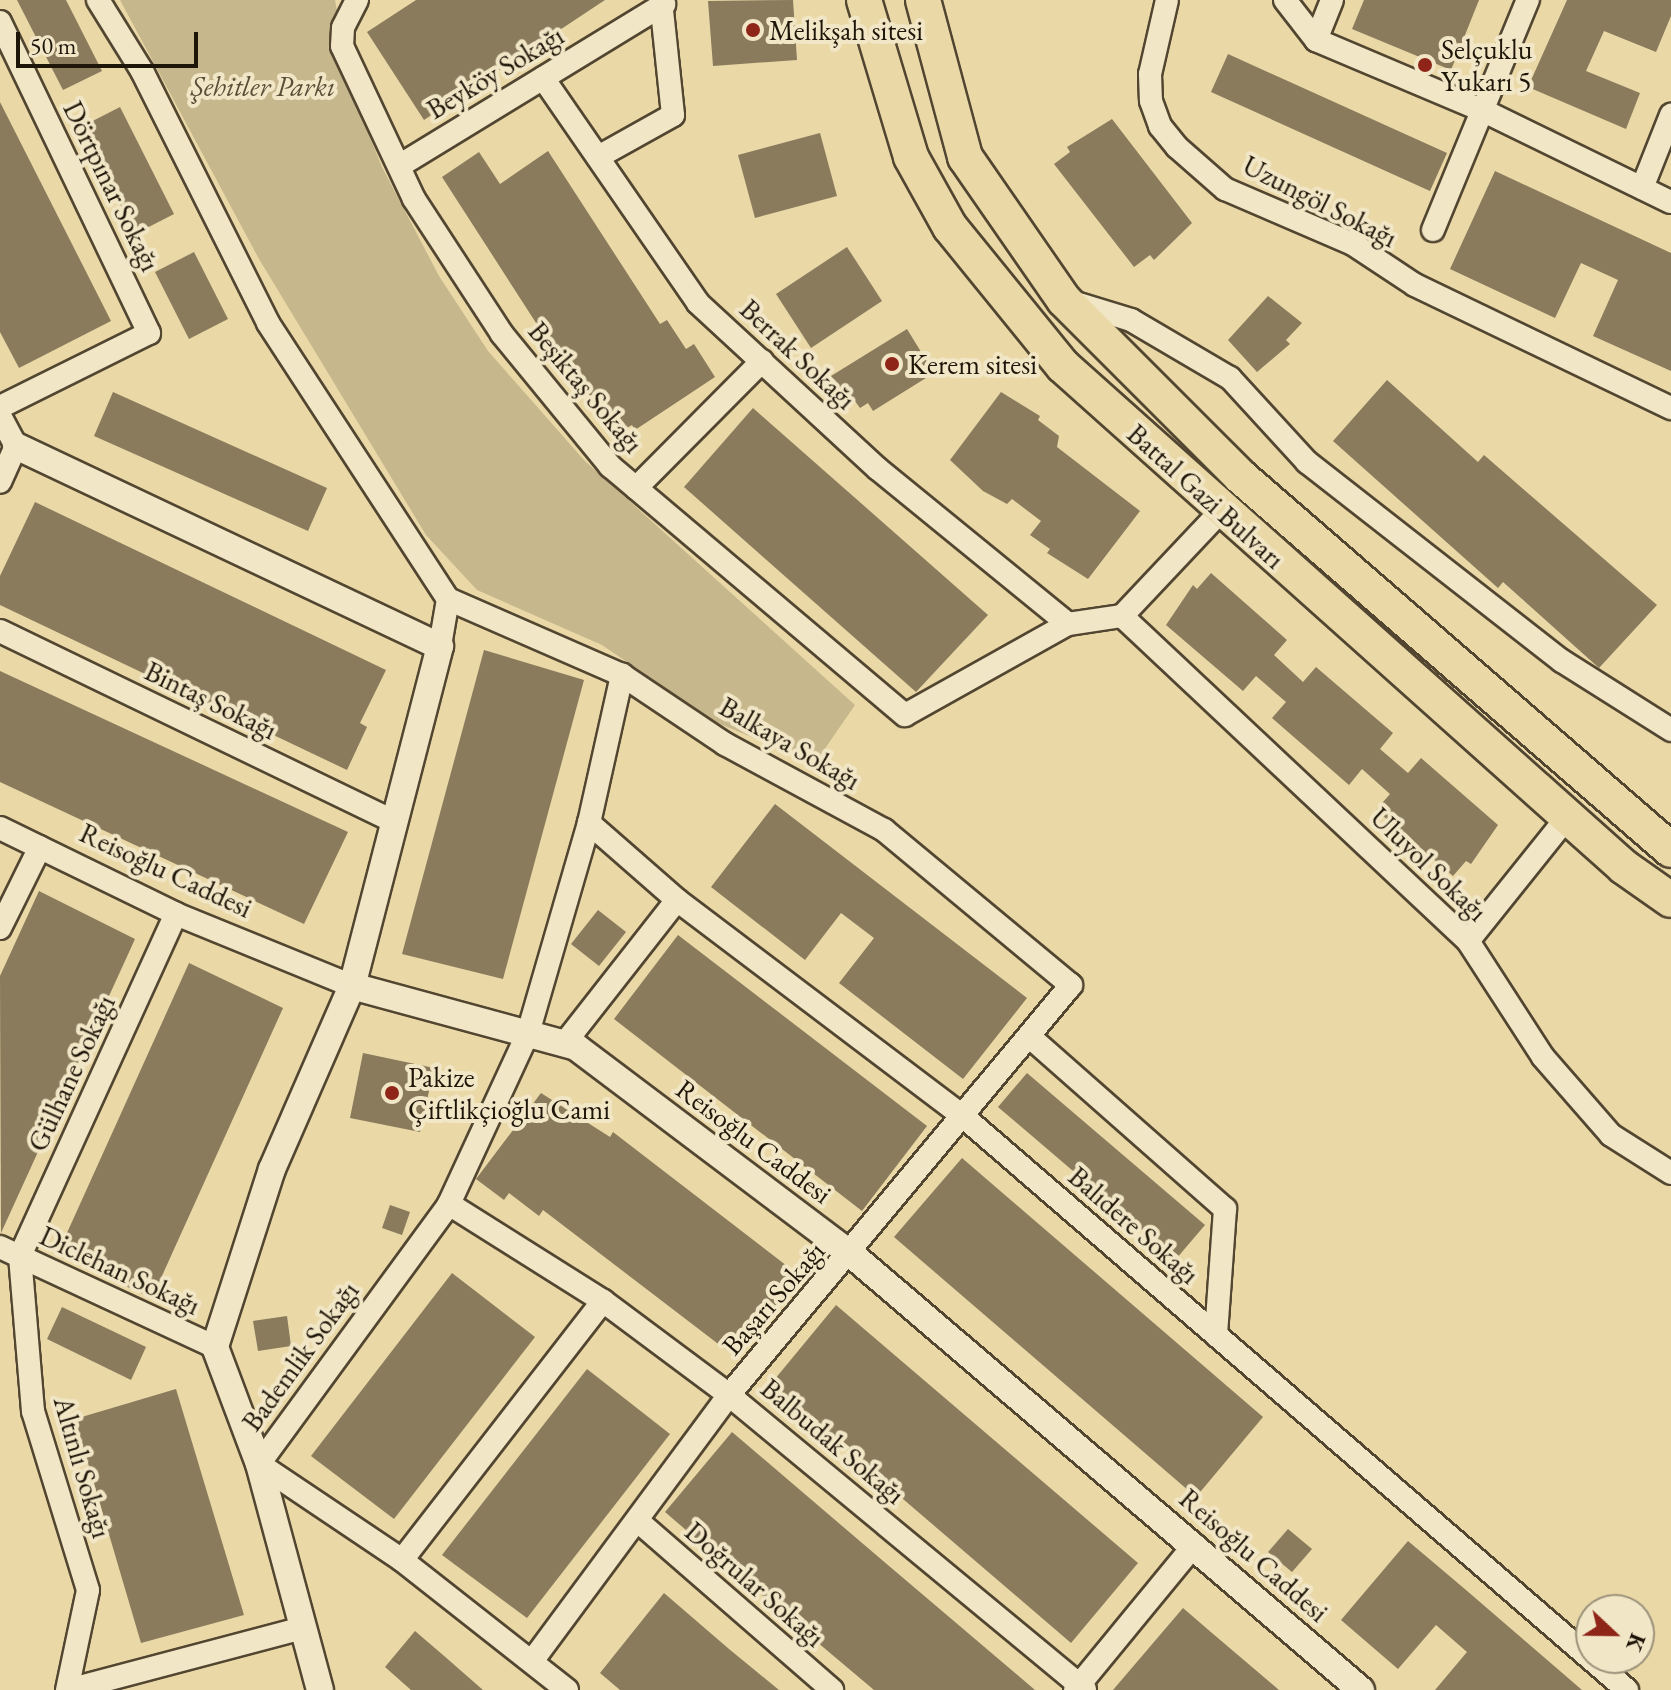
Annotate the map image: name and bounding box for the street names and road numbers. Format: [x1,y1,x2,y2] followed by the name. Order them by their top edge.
[421,18,569,126] street label: Beyköy Sokağı
[56,95,168,277] street label: Dörtpınar Sokağı
[1237,148,1403,254] street label: Uzungöl Sokağı
[733,292,863,416] street label: Berrak Sokağı
[521,315,651,459] street label: Beşiktaş Sokağı
[1120,417,1292,575] street label: Battal Gazi Bulvarı
[140,654,282,746] street label: Bintaş Sokağı
[714,689,866,797] street label: Balkaya Sokağı
[1364,800,1494,928] street label: Uluyol Sokağı
[75,815,257,925] street label: Reisoğlu Caddesi
[20,990,122,1156] street label: Gülhane Sokağı
[670,1072,838,1210] street label: Reisoğlu Caddesi
[1062,1159,1206,1291] street label: Balıdere Sokağı
[35,1218,205,1322] street label: Diclehan Sokağı
[715,1234,831,1362] street label: Başarı Sokağı
[235,1275,365,1437] street label: Bademlik Sokağı
[754,1371,912,1511] street label: Balbudak Sokağı
[47,1392,119,1542] street label: Altınlı Sokağı
[1173,1481,1335,1629] street label: Reisoğlu Caddesi
[678,1514,832,1654] street label: Doğrular Sokağı

